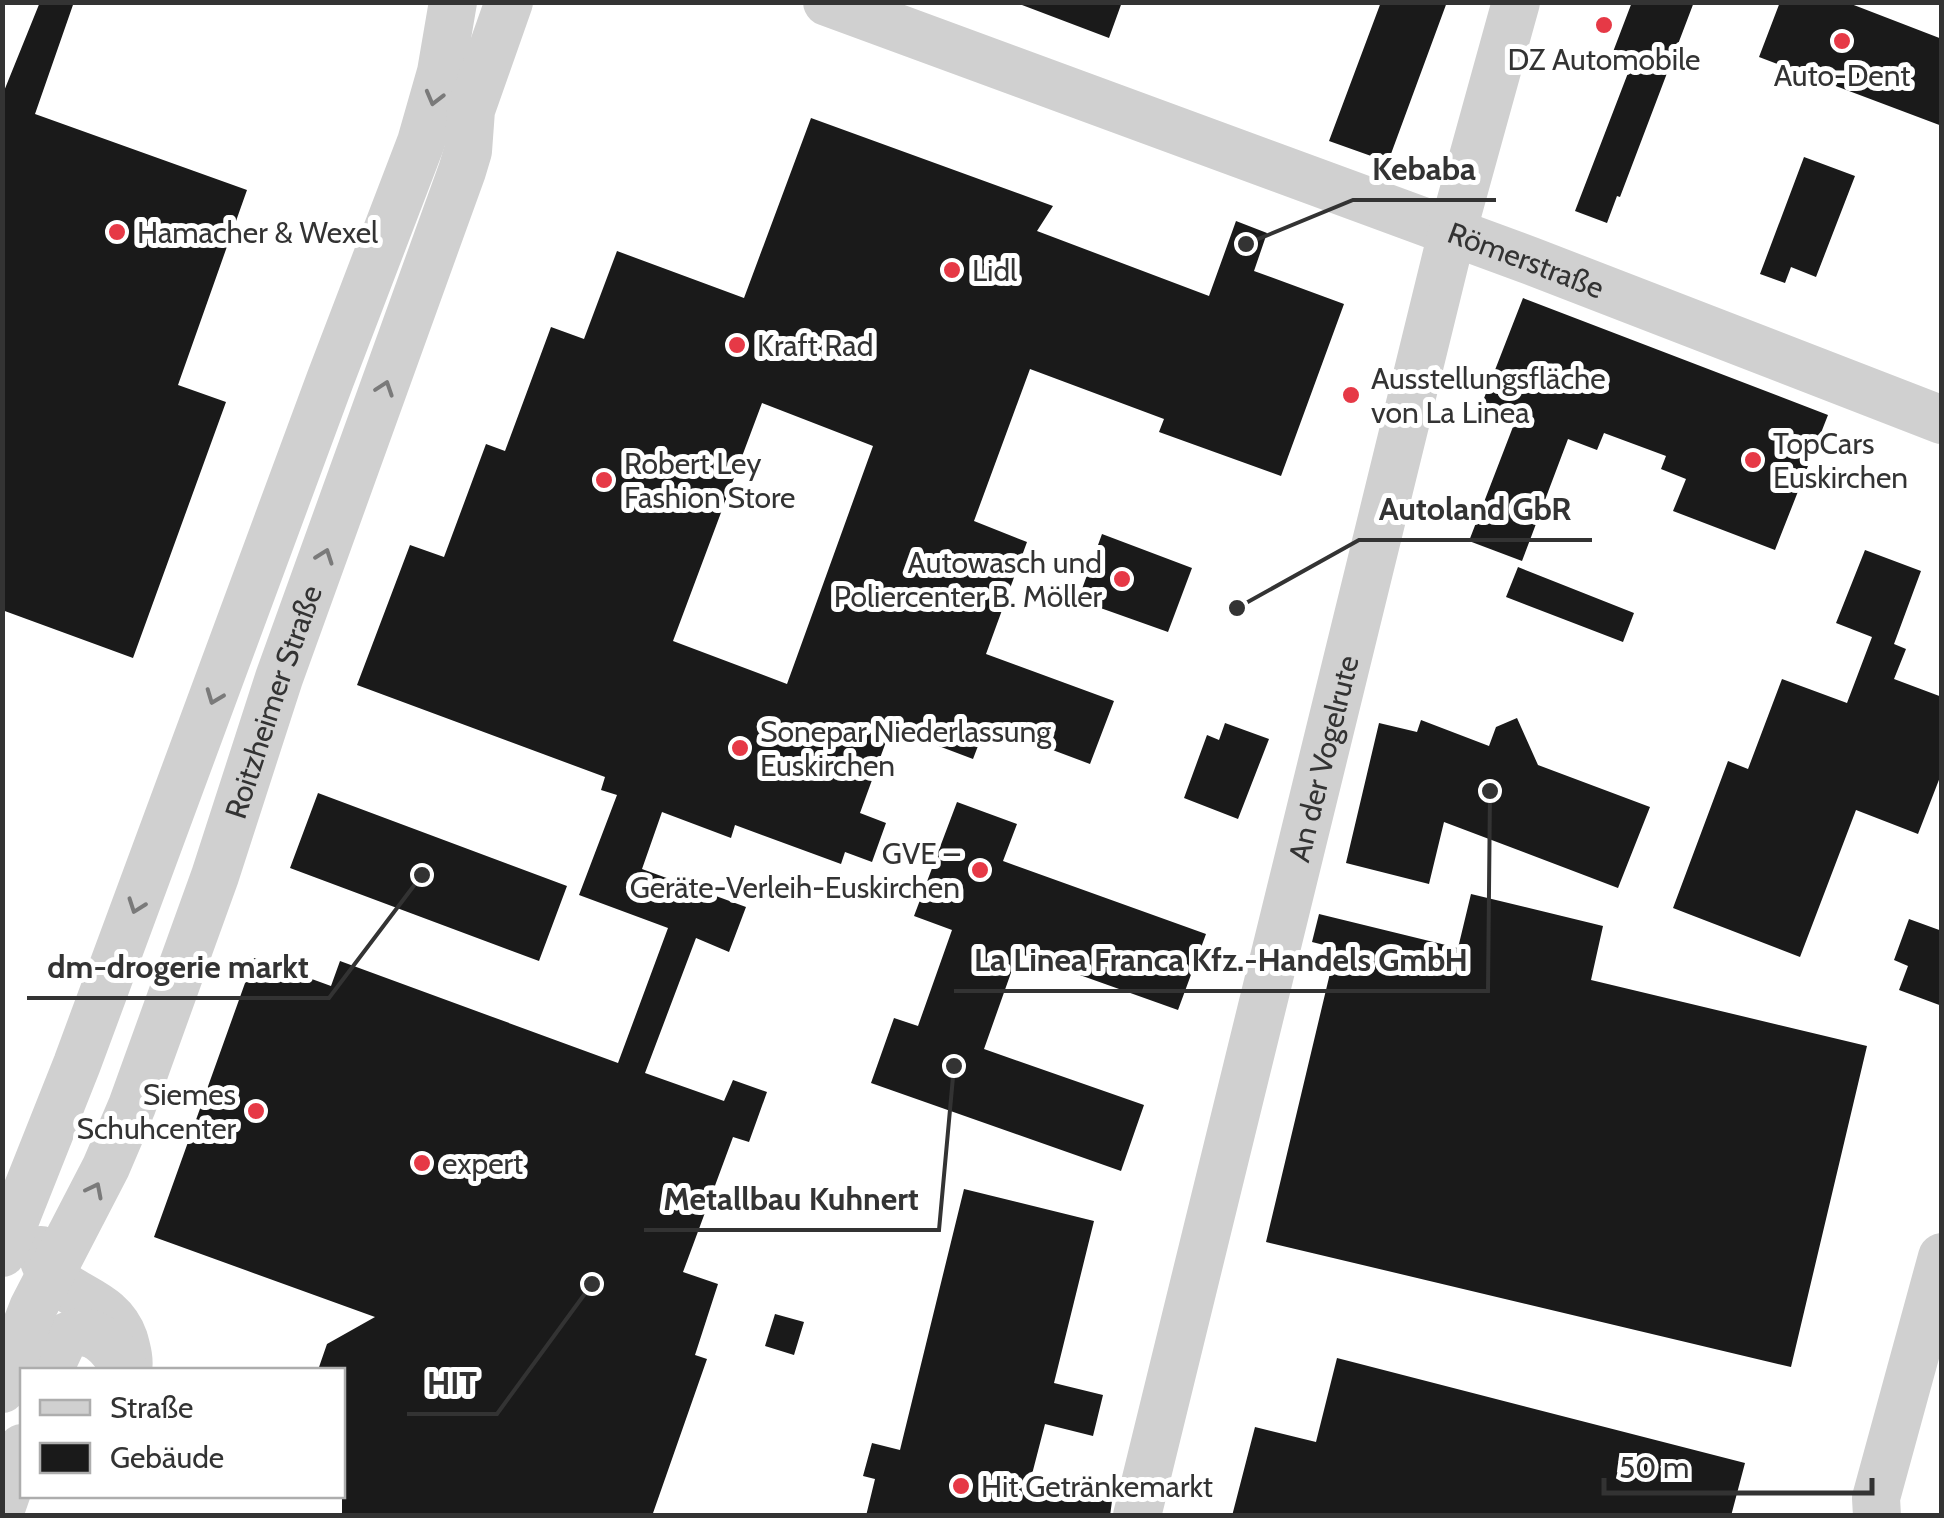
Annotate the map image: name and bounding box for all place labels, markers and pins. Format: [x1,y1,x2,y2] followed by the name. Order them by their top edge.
[1593,14,1615,36] marker: DZ Automobile
[1831,30,1853,52] marker: Auto-Dent
[1508,41,1700,78] place label: DZ Automobile
[1774,57,1910,94] place label: Auto-Dent
[1353,138,1496,200] callout: Kebaba
[137,214,378,251] place label: Hamacher & Wexel
[106,221,128,243] marker: Hamacher & Wexel
[972,252,1017,289] place label: Lidl
[941,259,963,281] marker: Lidl
[757,327,873,364] place label: Kraft Rad
[726,334,748,356] marker: Kraft Rad
[1371,360,1606,431] place label: Ausstellungsfläche von La Linea
[1340,384,1362,406] marker: Ausstellungsfläche von La Linea
[1773,425,1908,496] place label: TopCars Euskirchen
[624,445,795,516] place label: Robert Ley Fashion Store
[1742,449,1764,471] marker: TopCars Euskirchen
[593,469,615,491] marker: Robert Ley Fashion Store
[1359,478,1592,540] callout: Autoland GbR
[834,544,1103,615] place label: Autowasch und Poliercenter B. Möller
[1111,568,1133,590] marker: Autowasch und Poliercenter B. Möller
[760,713,1052,784] place label: Sonepar Niederlassung Euskirchen
[729,737,751,759] marker: Sonepar Niederlassung Euskirchen
[630,835,961,906] place label: GVE – Geräte-Verleih-Euskirchen
[969,859,991,881] marker: GVE – Geräte-Verleih-Euskirchen
[954,929,1488,991] callout: La Linea Franca Kfz.-Handels GmbH
[27,936,329,998] callout: dm-drogerie markt
[76,1076,237,1147] place label: Siemes Schuhcenter
[245,1100,267,1122] marker: Siemes Schuhcenter
[442,1145,523,1182] place label: expert
[411,1152,433,1174] marker: expert
[644,1168,939,1230] callout: Metallbau Kuhnert
[407,1352,497,1414] callout: HIT
[981,1468,1213,1505] place label: Hit Getränkemarkt
[950,1475,972,1497] marker: Hit Getränkemarkt

